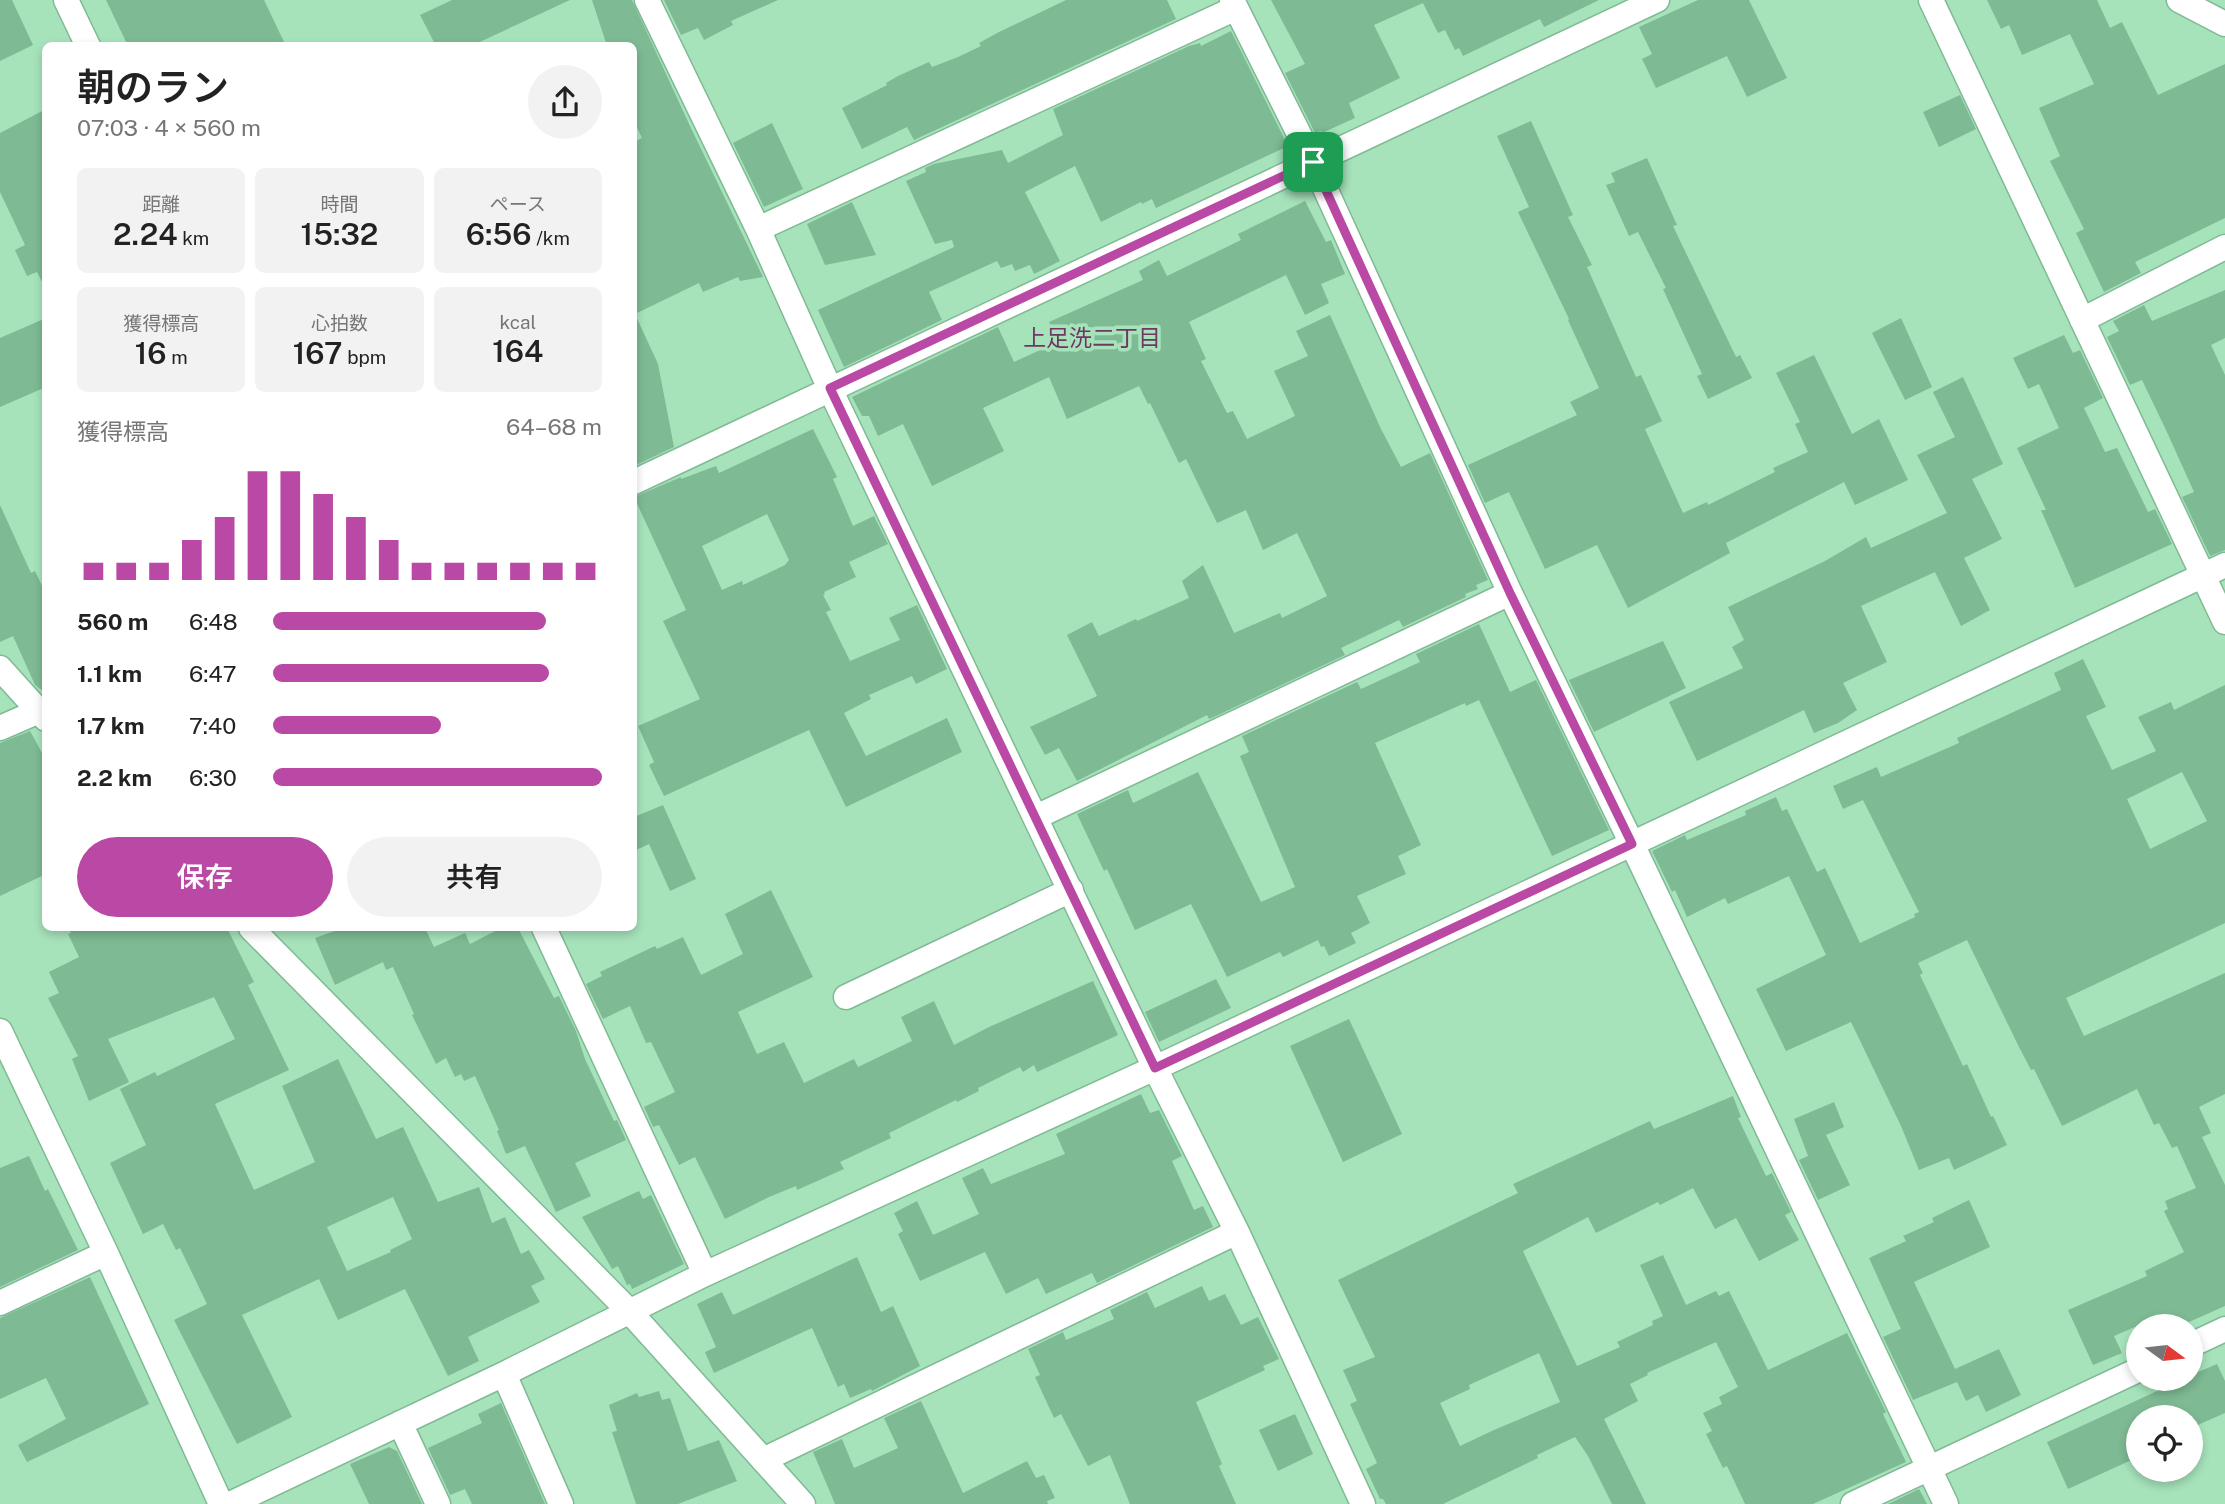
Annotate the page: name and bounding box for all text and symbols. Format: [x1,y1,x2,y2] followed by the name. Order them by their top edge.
[77,65,229,110] text: 朝のラン
[528,65,602,139] button: share
[77,114,261,141] text: 07:03 · 4 × 560 m
[1283,132,1343,192] pin
[1294,143,1332,181] icon: arrive
[142,193,180,215] text: 距離
[320,193,359,215] text: 時間
[490,193,546,215] text: ペース
[113,216,178,252] text: 2.24
[301,216,378,252] text: 15:32
[466,216,532,252] text: 6:56
[178,227,209,249] text: km
[532,227,570,249] text: /km
[499,311,536,333] text: kcal
[123,312,199,334] text: 獲得標高
[311,312,368,334] text: 心拍数
[1023,324,1161,351] district label: 上足洗二丁目
[492,333,543,369] text: 164
[135,335,167,371] text: 16
[293,335,343,371] text: 167
[167,346,188,368] text: m
[343,346,386,368] text: bpm
[506,413,602,440] text: 64–68 m
[77,418,169,445] text: 獲得標高
[77,608,148,635] text: 560 m
[189,608,238,635] text: 6:48
[77,660,142,687] text: 1.1 km
[189,660,237,687] text: 6:47
[77,712,145,739] text: 1.7 km
[189,712,236,739] text: 7:40
[77,764,152,791] text: 2.2 km
[189,764,237,791] text: 6:30
[77,837,333,917] button: 保存
[347,837,602,917] button: 共有
[2126,1314,2203,1391] north arrow
[2126,1314,2203,1482] map controls
[2126,1405,2203,1482] button: locate

